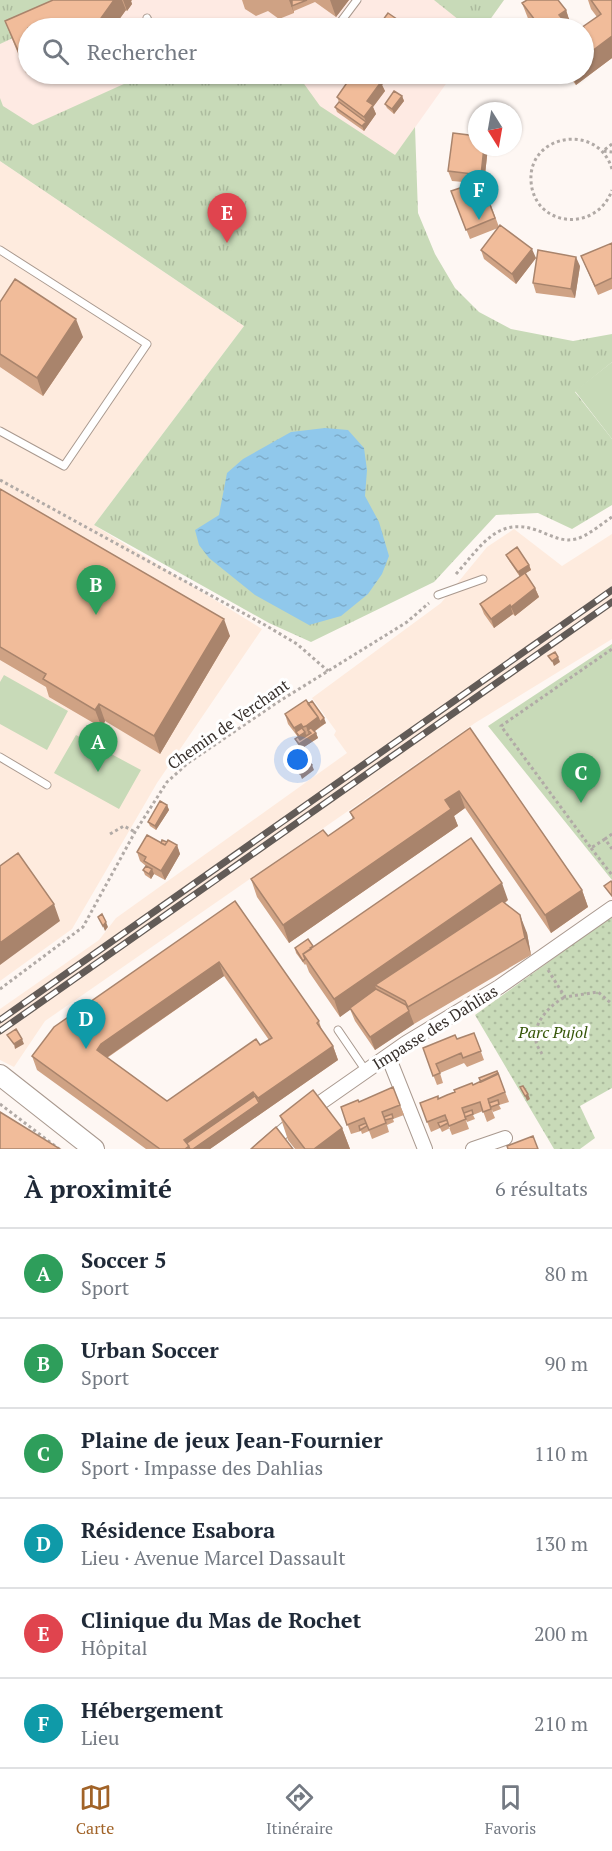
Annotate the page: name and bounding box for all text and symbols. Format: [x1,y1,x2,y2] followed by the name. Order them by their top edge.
[18,18,594,84] search box
[39,35,72,68] icon: search
[87,37,197,66] text: Rechercher
[468,102,522,156] north arrow
[460,170,498,220] pin: F
[208,194,246,243] pin: E
[76,566,116,615] pin: B
[163,674,293,774] street label: Chemin de Verchant
[78,722,118,772] pin: A
[283,745,312,774] your location
[562,754,600,803] pin: C
[368,980,502,1074] street label: Impasse des Dahlias
[66,1000,106,1049] pin: D
[517,1021,588,1043] park label: Parc Pujol
[24,1171,172,1205] text: À proximité
[495,1175,588,1202] text: 6 résultats
[81,1245,167,1274] text: Soccer 5
[36,1260,51,1287] text: A
[545,1260,588,1287] text: 80 m
[81,1274,129,1301] text: Sport
[81,1335,219,1364] text: Urban Soccer
[37,1350,50,1377] text: B
[545,1350,588,1377] text: 90 m
[81,1364,129,1391] text: Sport
[81,1425,383,1454] text: Plaine de jeux Jean-Fournier
[37,1440,50,1467] text: C
[534,1440,588,1467] text: 110 m
[81,1454,323,1481] text: Sport · Impasse des Dahlias
[81,1515,275,1544] text: Résidence Esabora
[36,1530,51,1557] text: D
[534,1530,588,1557] text: 130 m
[81,1544,346,1571] text: Lieu · Avenue Marcel Dassault
[81,1605,361,1634] text: Clinique du Mas de Rochet
[37,1620,50,1647] text: E
[534,1620,588,1647] text: 200 m
[81,1634,148,1661] text: Hôpital
[81,1695,223,1724] text: Hébergement
[38,1710,49,1737] text: F
[534,1710,588,1737] text: 210 m
[81,1724,120,1751] text: Lieu
[76,1781,114,1839] tab: Carte
[266,1781,333,1839] tab: Itinéraire
[485,1781,536,1839] tab: Favoris

